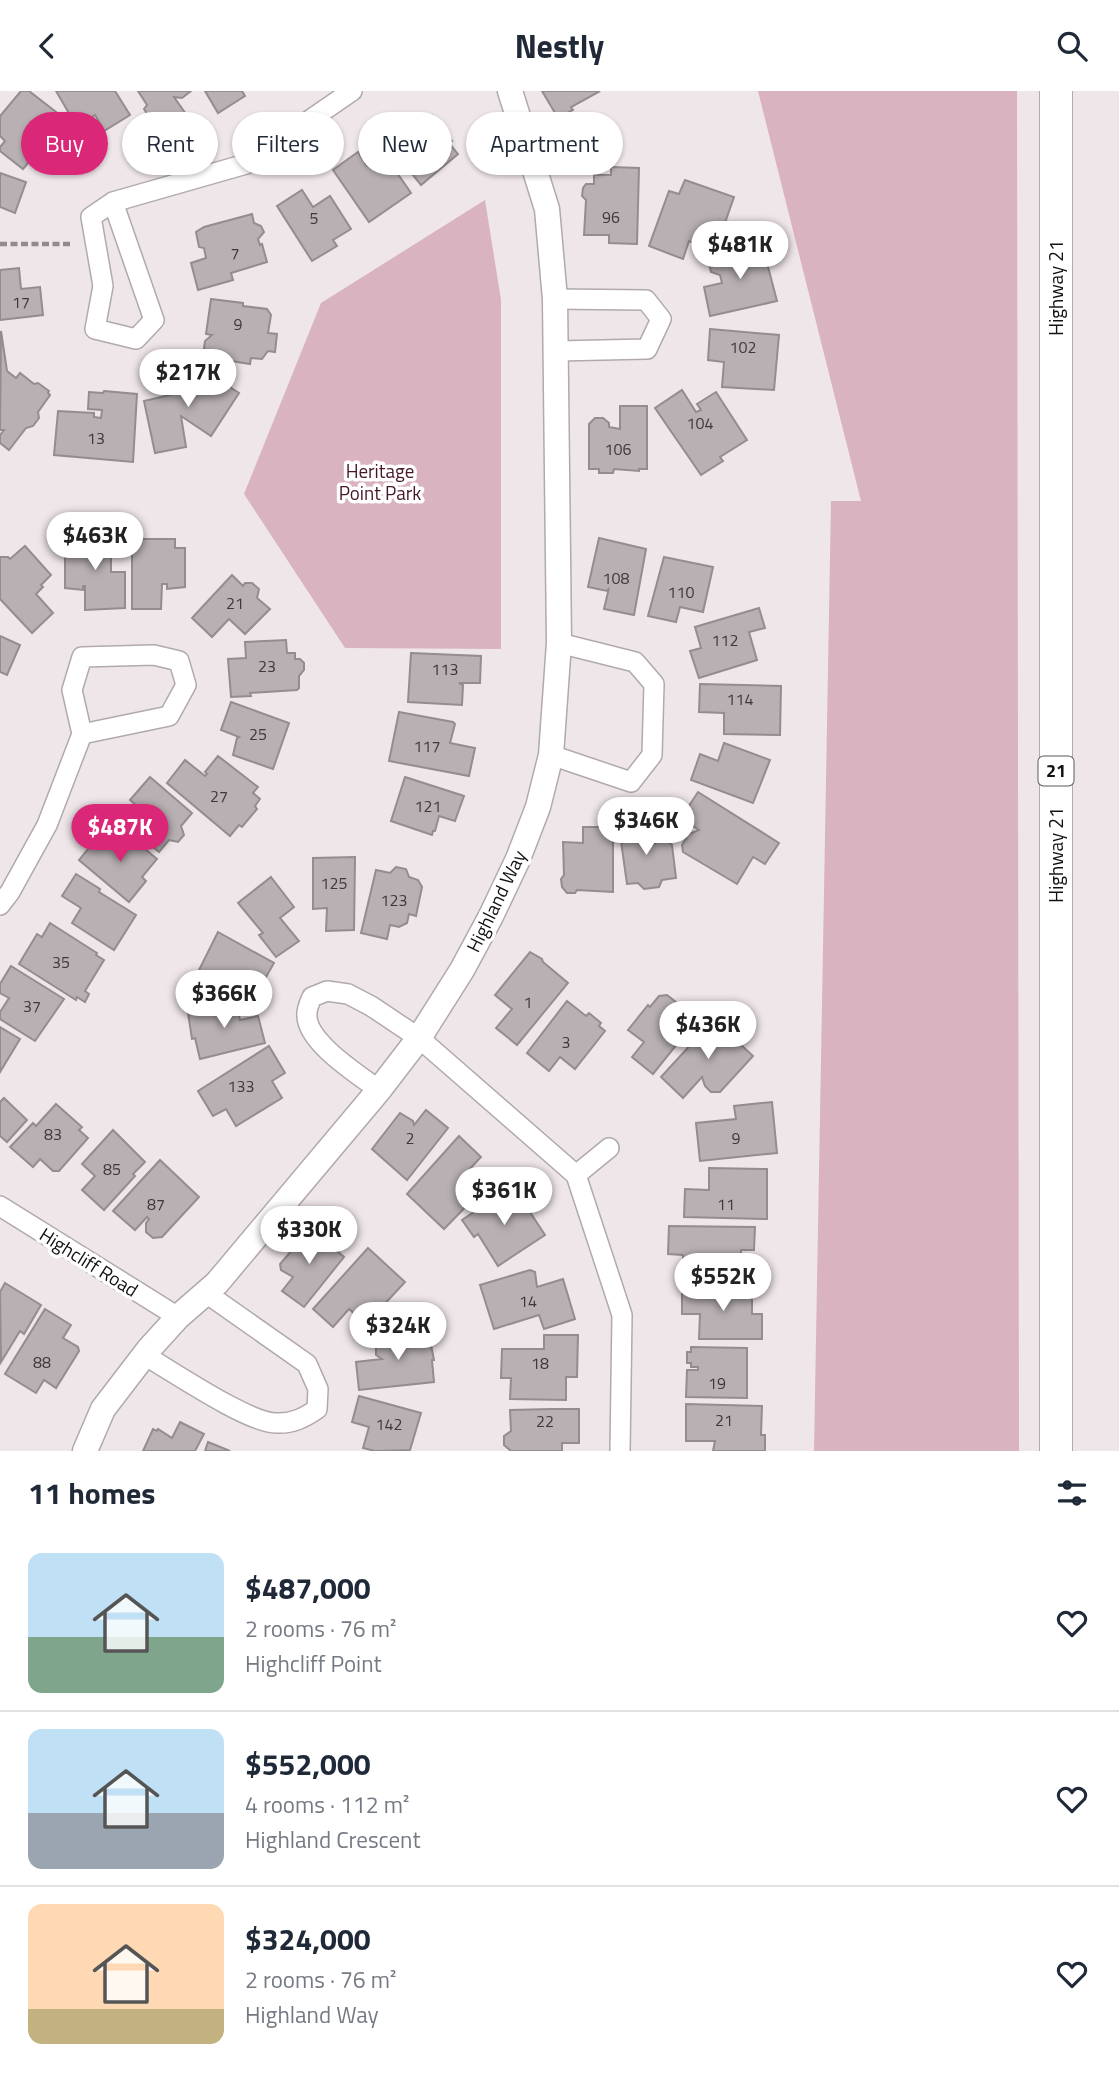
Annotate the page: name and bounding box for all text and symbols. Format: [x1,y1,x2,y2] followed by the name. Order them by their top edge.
[515,22,604,70] text: Nestly
[28,27,66,65] icon: back
[1053,27,1091,65] icon: search
[21,112,108,175] chip: Buy
[122,112,218,175] chip: Rent
[232,112,344,175] chip: Filters
[358,112,452,175] chip: New
[466,112,623,175] chip: Apartment
[602,205,620,229] house number: 96
[310,206,319,230] house number: 5
[691,221,789,281] pin: $481K
[707,226,773,261] text: $481K
[1041,240,1070,336] street label: Highway 21
[231,241,239,265] house number: 7
[12,290,30,314] house number: 17
[234,312,243,336] house number: 9
[730,335,756,359] house number: 102
[139,349,237,409] pin: $217K
[155,354,221,389] text: $217K
[687,411,713,435] house number: 104
[87,426,105,450] house number: 13
[605,437,631,461] house number: 106
[339,456,421,507] park label: Heritage Point Park
[46,512,144,572] pin: $463K
[62,517,128,552] text: $463K
[603,566,629,590] house number: 108
[668,580,694,604] house number: 110
[226,591,244,615] house number: 21
[712,628,738,652] house number: 112
[258,654,276,678] house number: 23
[432,657,458,681] house number: 113
[727,687,753,711] house number: 114
[249,722,267,746] house number: 25
[414,734,440,758] house number: 117
[1038,757,1074,785] road number: 21
[210,784,228,808] house number: 27
[415,794,441,818] house number: 121
[597,797,695,857] pin: $346K
[613,802,679,837] text: $346K
[71,805,169,864] pin: $487K
[1041,807,1070,903] street label: Highway 21
[87,809,153,844] text: $487K
[458,845,533,957] street label: Highland Way
[321,871,347,895] house number: 125
[381,888,407,912] house number: 123
[52,950,70,974] house number: 35
[175,971,273,1030] pin: $366K
[191,975,257,1010] text: $366K
[524,990,532,1014] house number: 1
[23,994,41,1018] house number: 37
[659,1002,757,1061] pin: $436K
[675,1006,741,1041] text: $436K
[562,1030,570,1054] house number: 3
[228,1074,254,1098] house number: 133
[44,1122,62,1146] house number: 83
[406,1126,414,1150] house number: 2
[732,1126,741,1150] house number: 9
[103,1157,121,1181] house number: 85
[455,1167,553,1227] pin: $361K
[471,1172,537,1207] text: $361K
[147,1192,165,1216] house number: 87
[717,1192,735,1216] house number: 11
[260,1207,358,1266] pin: $330K
[276,1211,342,1246] text: $330K
[34,1220,144,1303] street label: Highcliff Road
[674,1253,772,1313] pin: $552K
[690,1258,756,1293] text: $552K
[519,1289,537,1313] house number: 14
[349,1303,447,1362] pin: $324K
[365,1307,431,1342] text: $324K
[33,1350,51,1374] house number: 88
[531,1351,549,1375] house number: 18
[708,1371,726,1395] house number: 19
[715,1408,733,1432] house number: 21
[536,1409,554,1433] house number: 22
[376,1412,402,1436] house number: 142
[28,1470,155,1516] text: 11 homes
[1053,1474,1091,1512] icon: filters
[245,1565,371,1611] text: $487,000
[84,1581,168,1665] icon: home
[1053,1604,1091,1642] icon: heart
[245,1611,396,1646] text: 2 rooms · 76 m²
[245,1646,381,1681] text: Highcliff Point
[245,1741,371,1787] text: $552,000
[84,1757,168,1841] icon: home
[1053,1780,1091,1818] icon: heart
[245,1787,409,1822] text: 4 rooms · 112 m²
[245,1822,420,1857] text: Highland Crescent
[245,1916,371,1962] text: $324,000
[84,1932,168,2016] icon: home
[1053,1955,1091,1993] icon: heart
[245,1962,396,1997] text: 2 rooms · 76 m²
[245,1997,379,2032] text: Highland Way

